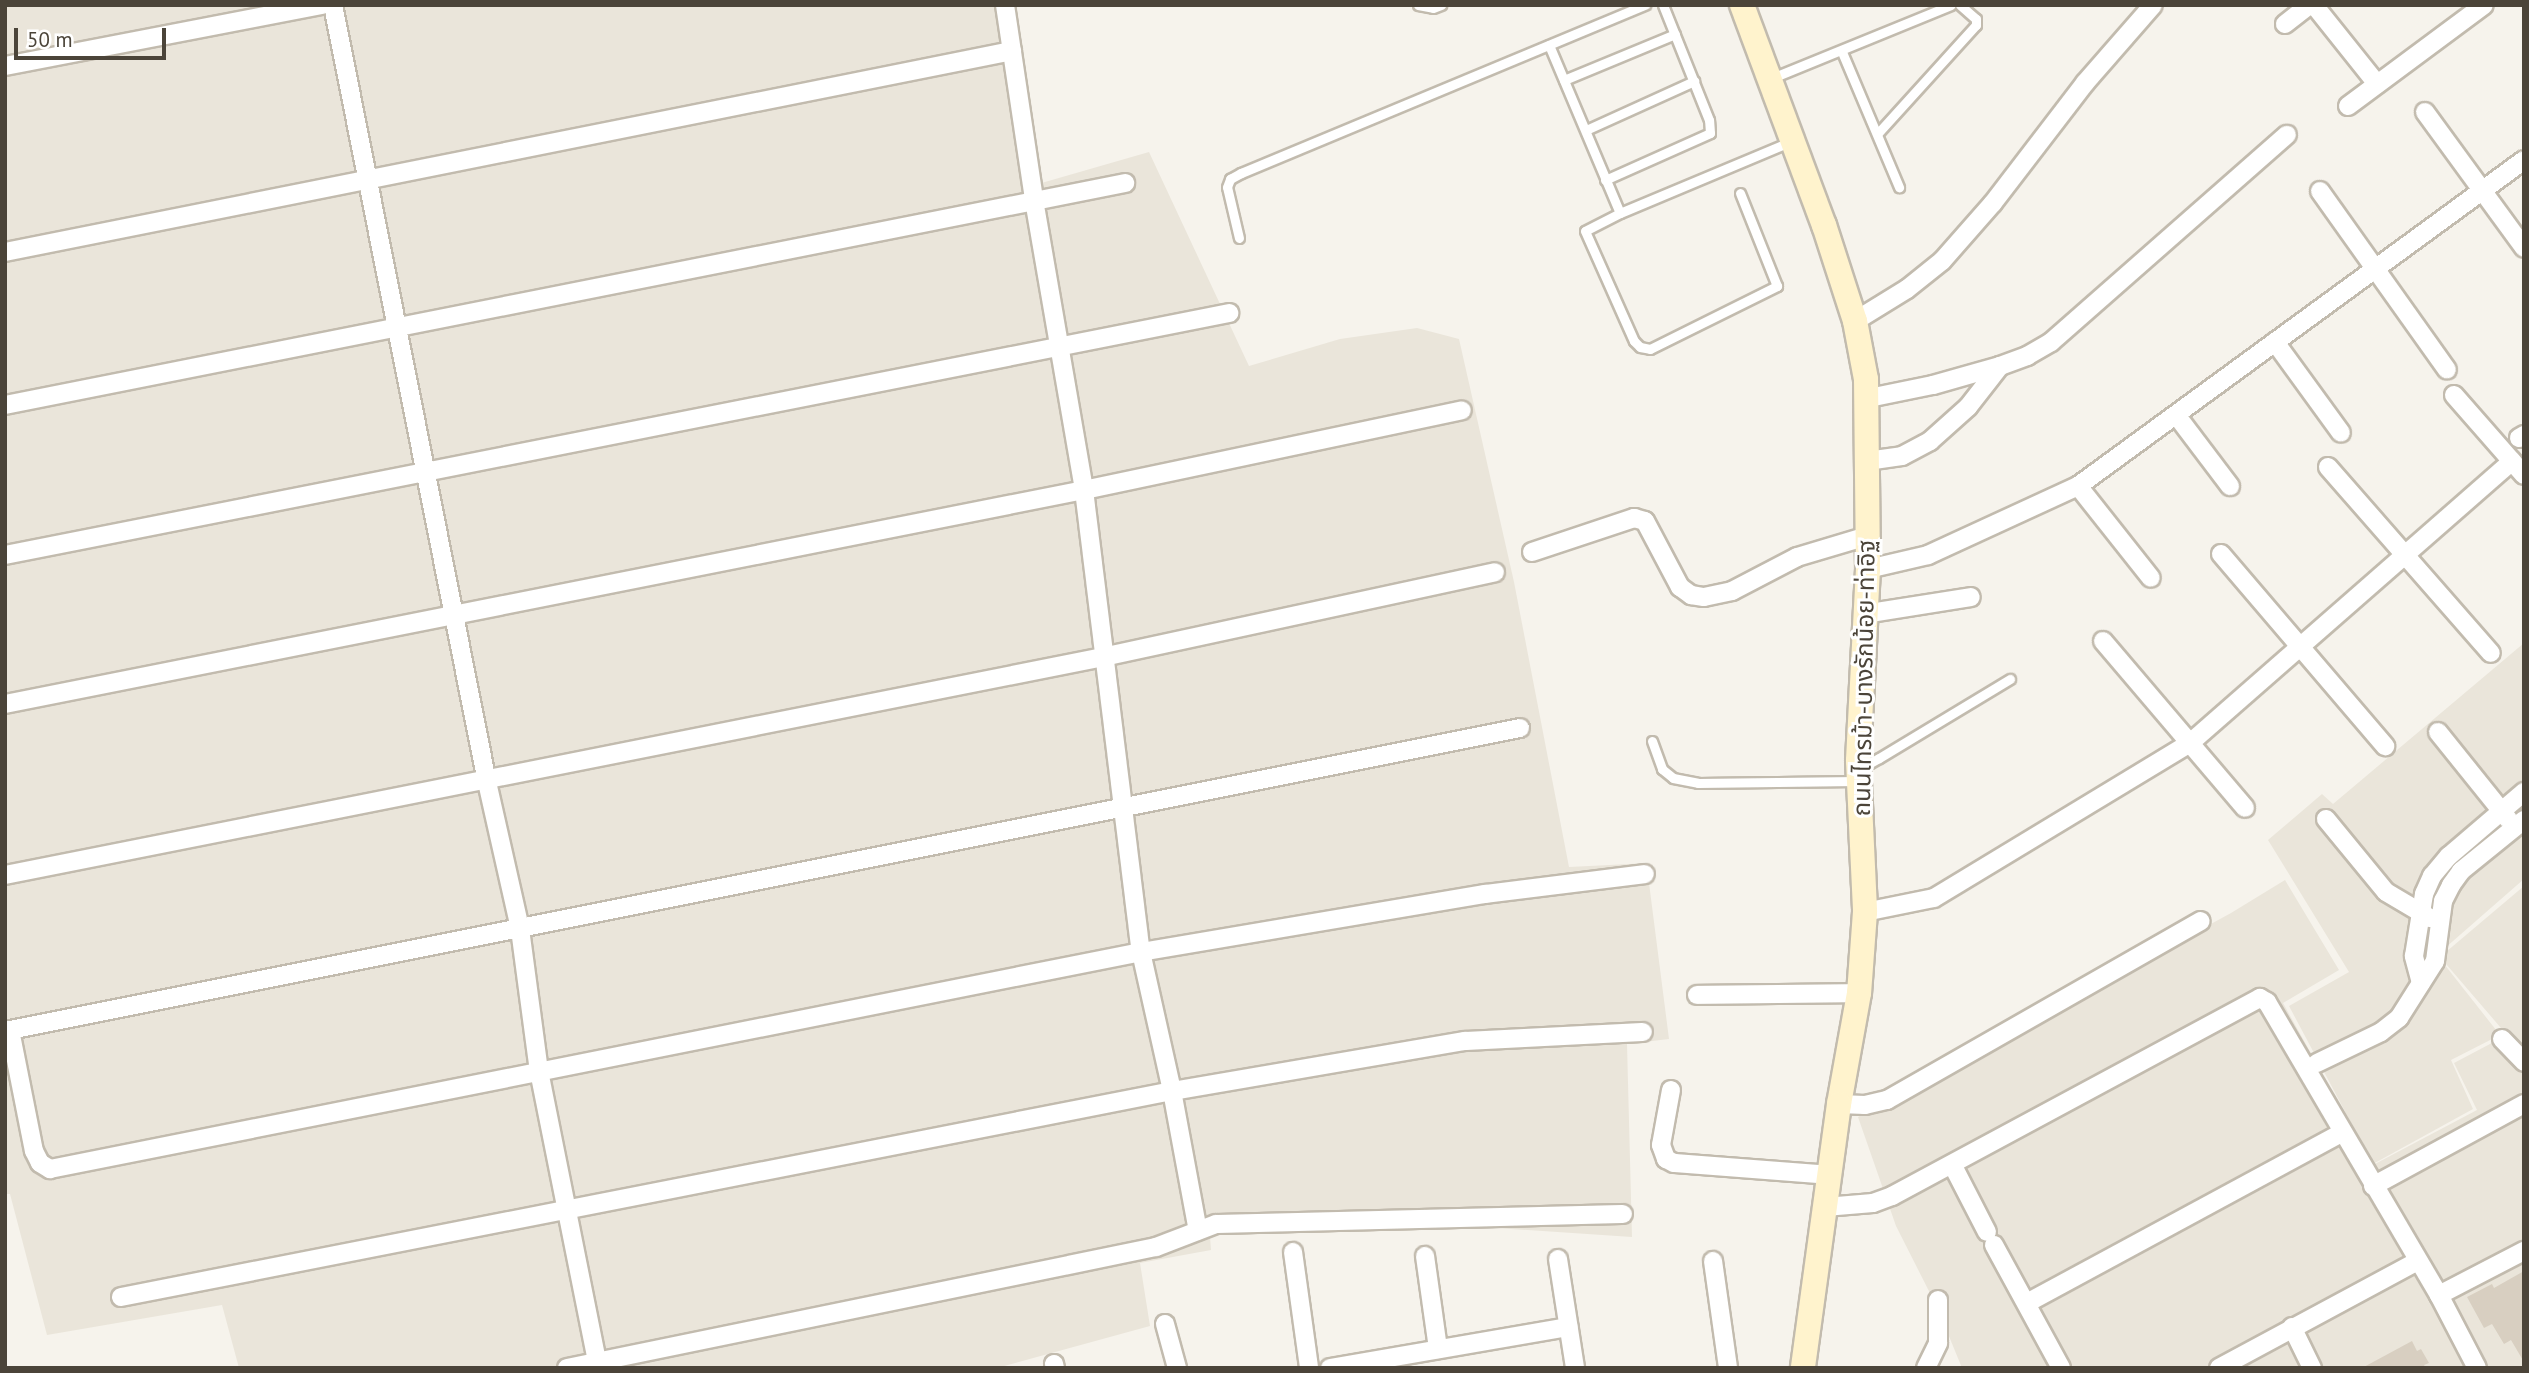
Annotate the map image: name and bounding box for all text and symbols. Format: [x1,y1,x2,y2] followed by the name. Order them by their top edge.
[18,14,170,58] scale bar
[27,26,73,53] text: 50 m
[1847,540,1881,816] street label: ถนนไทรม้า-บางรักน้อย-ท่าอิฐ

